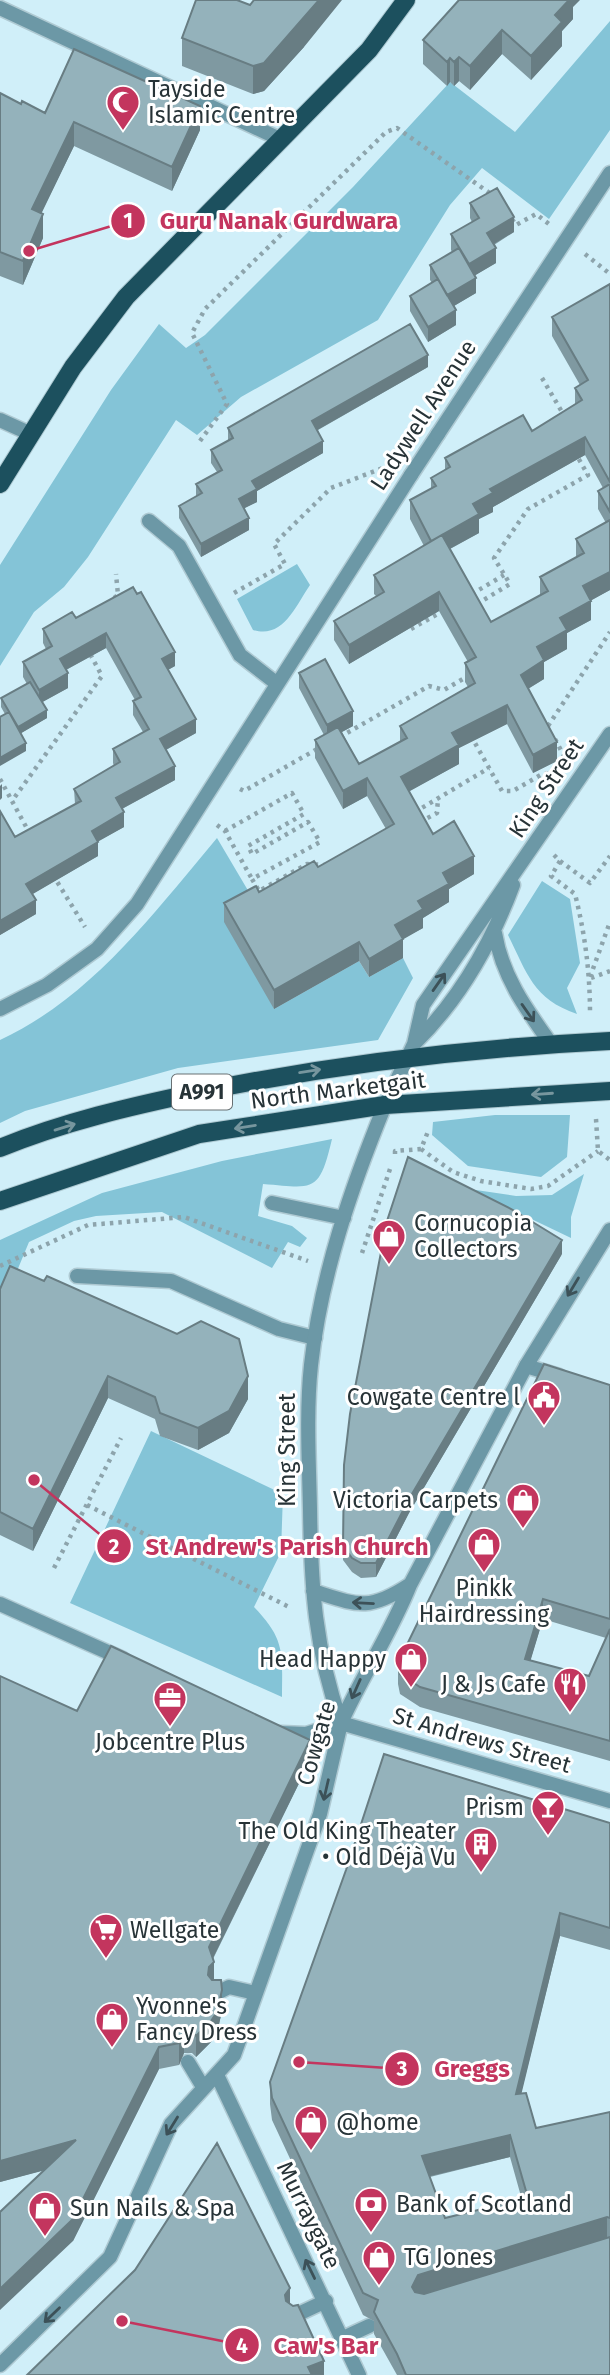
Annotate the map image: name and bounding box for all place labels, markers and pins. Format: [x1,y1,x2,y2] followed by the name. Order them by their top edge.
[148,75,295,129] place label: Tayside Islamic Centre
[104,83,142,132] mosque icon: Tayside Islamic Centre
[111,198,412,243] callout: Guru Nanak Gurdwara
[414,1209,532,1263] place label: Cornucopia Collectors
[370,1217,408,1266] shop icon: Cornucopia Collectors
[525,1378,563,1427] public building icon: Cowgate Centre l
[347,1383,520,1411] place label: Cowgate Centre l
[504,1481,542,1530] shop icon: Victoria Carpets
[333,1486,498,1514] place label: Victoria Carpets
[96,1524,442,1569] callout: St Andrew's Parish Church
[465,1525,503,1574] shop icon: Pinkk Hairdressing
[419,1574,549,1628] place label: Pinkk Hairdressing
[392,1640,430,1689] shop icon: Head Happy
[259,1645,387,1673] place label: Head Happy
[551,1665,589,1714] restaurant icon: J & Js Cafe
[441,1670,546,1698] place label: J & Js Cafe
[151,1679,189,1728] office icon: Jobcentre Plus
[95,1728,245,1756] place label: Jobcentre Plus
[529,1788,567,1837] bar icon: Prism
[465,1793,524,1821] place label: Prism
[238,1817,456,1871] place label: The Old King Theater • Old Déjà Vu
[462,1825,500,1874] building icon: The Old King Theater • Old Déjà Vu
[87,1911,125,1960] supermarket icon: Wellgate
[130,1916,219,1944] place label: Wellgate
[136,1992,257,2046] place label: Yvonne's Fancy Dress
[93,2000,131,2049] shop icon: Yvonne's Fancy Dress
[385,2046,523,2091] callout: Greggs
[292,2103,330,2152] shop icon: @home
[336,2108,419,2136] place label: @home
[352,2185,390,2234] bank icon: Bank of Scotland
[26,2189,64,2238] shop icon: Sun Nails & Spa
[396,2190,572,2218] place label: Bank of Scotland
[70,2194,235,2222] place label: Sun Nails & Spa
[360,2238,398,2287] shop icon: TG Jones
[404,2243,493,2271] place label: TG Jones
[225,2323,393,2368] callout: Caw's Bar

